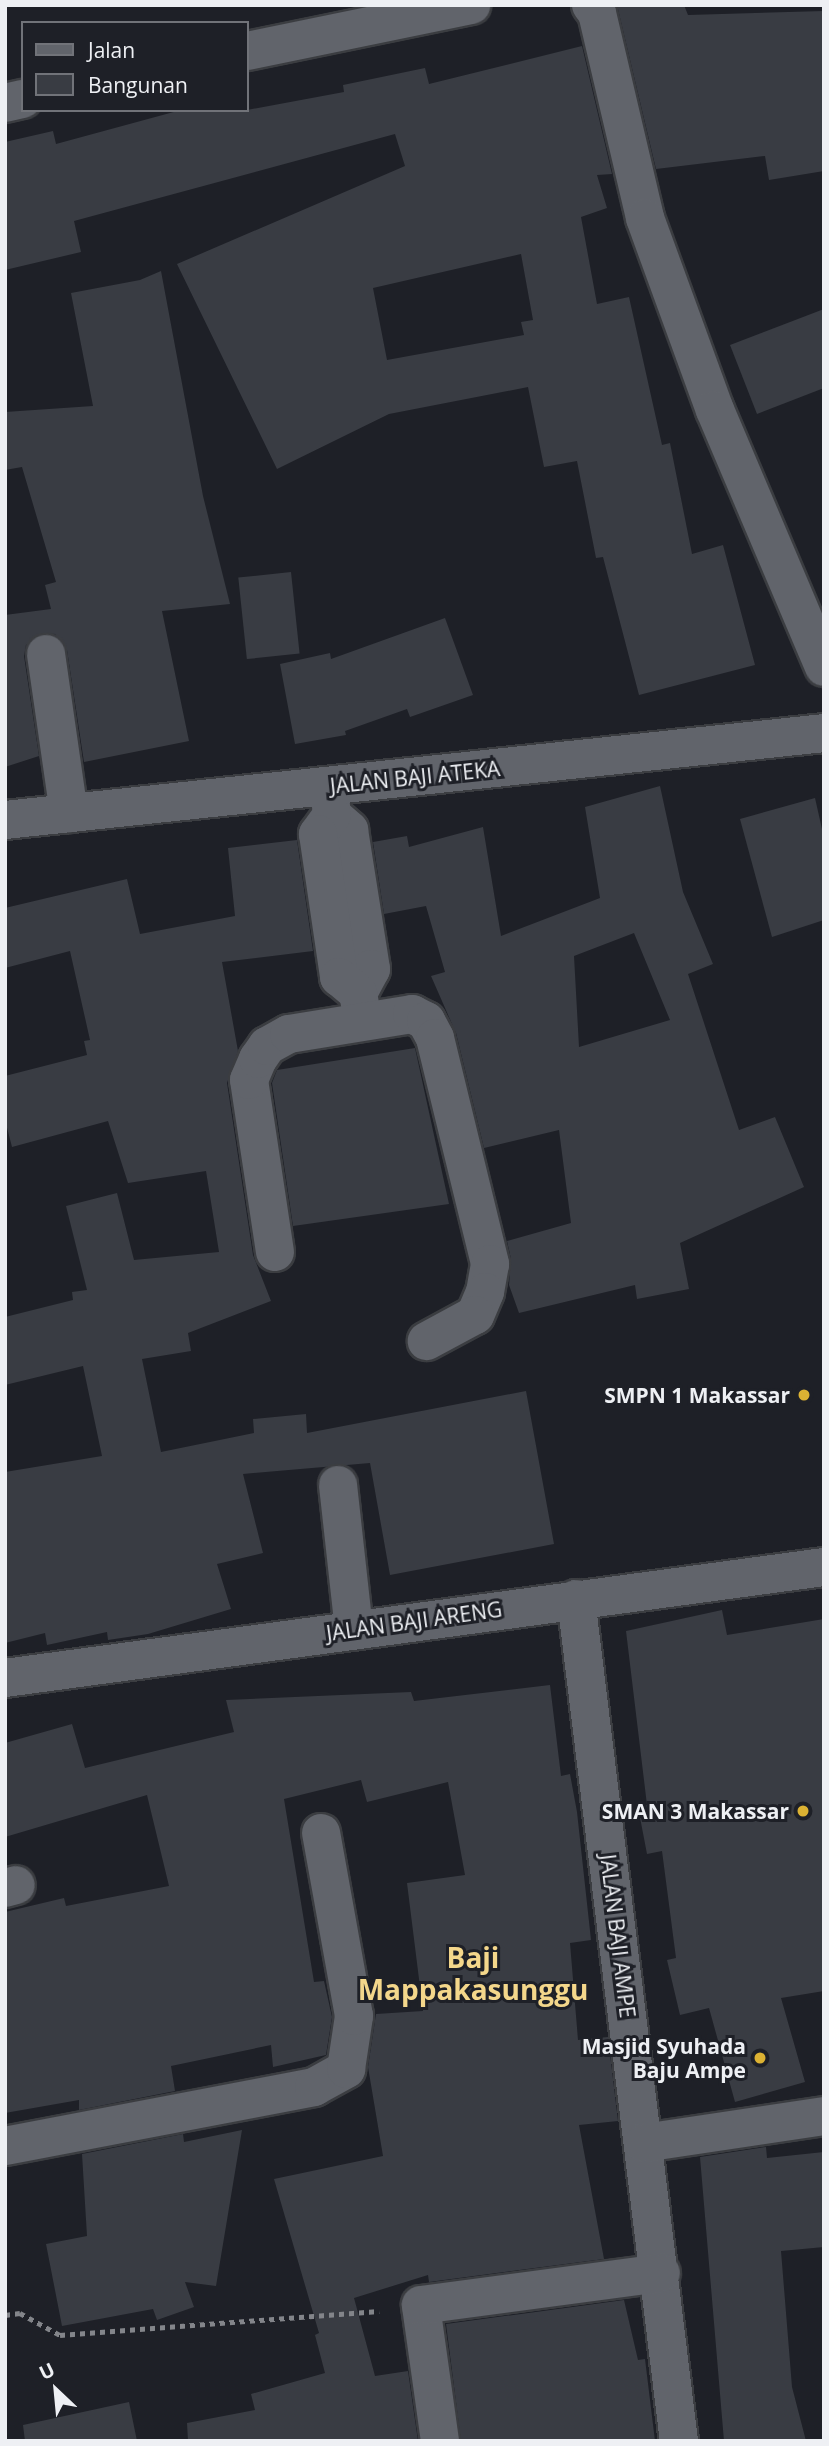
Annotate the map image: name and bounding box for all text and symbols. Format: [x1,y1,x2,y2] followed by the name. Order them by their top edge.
[21,21,248,112] legend
[88,36,135,64] text: Jalan
[88,71,188,99] text: Bangunan
[329,756,501,798] street label: JALAN BAJI ATEKA
[604,1382,790,1408] place label: SMPN 1 Makassar
[796,1387,812,1403] marker: SMPN 1 Makassar
[324,1596,504,1646] street label: JALAN BAJI ARENG
[602,1798,789,1824] place label: SMAN 3 Makassar
[795,1803,811,1819] marker: SMAN 3 Makassar
[595,1853,641,2019] street label: JALAN BAJI AMPE
[358,1940,588,2006] district label: Baji Mappakasunggu
[582,2033,746,2083] place label: Masjid Syuhada Baju Ampe
[752,2050,768,2066] marker: Masjid Syuhada Baju Ampe
[21,2355,91,2425] north arrow
[35,2356,59,2386] text: U

